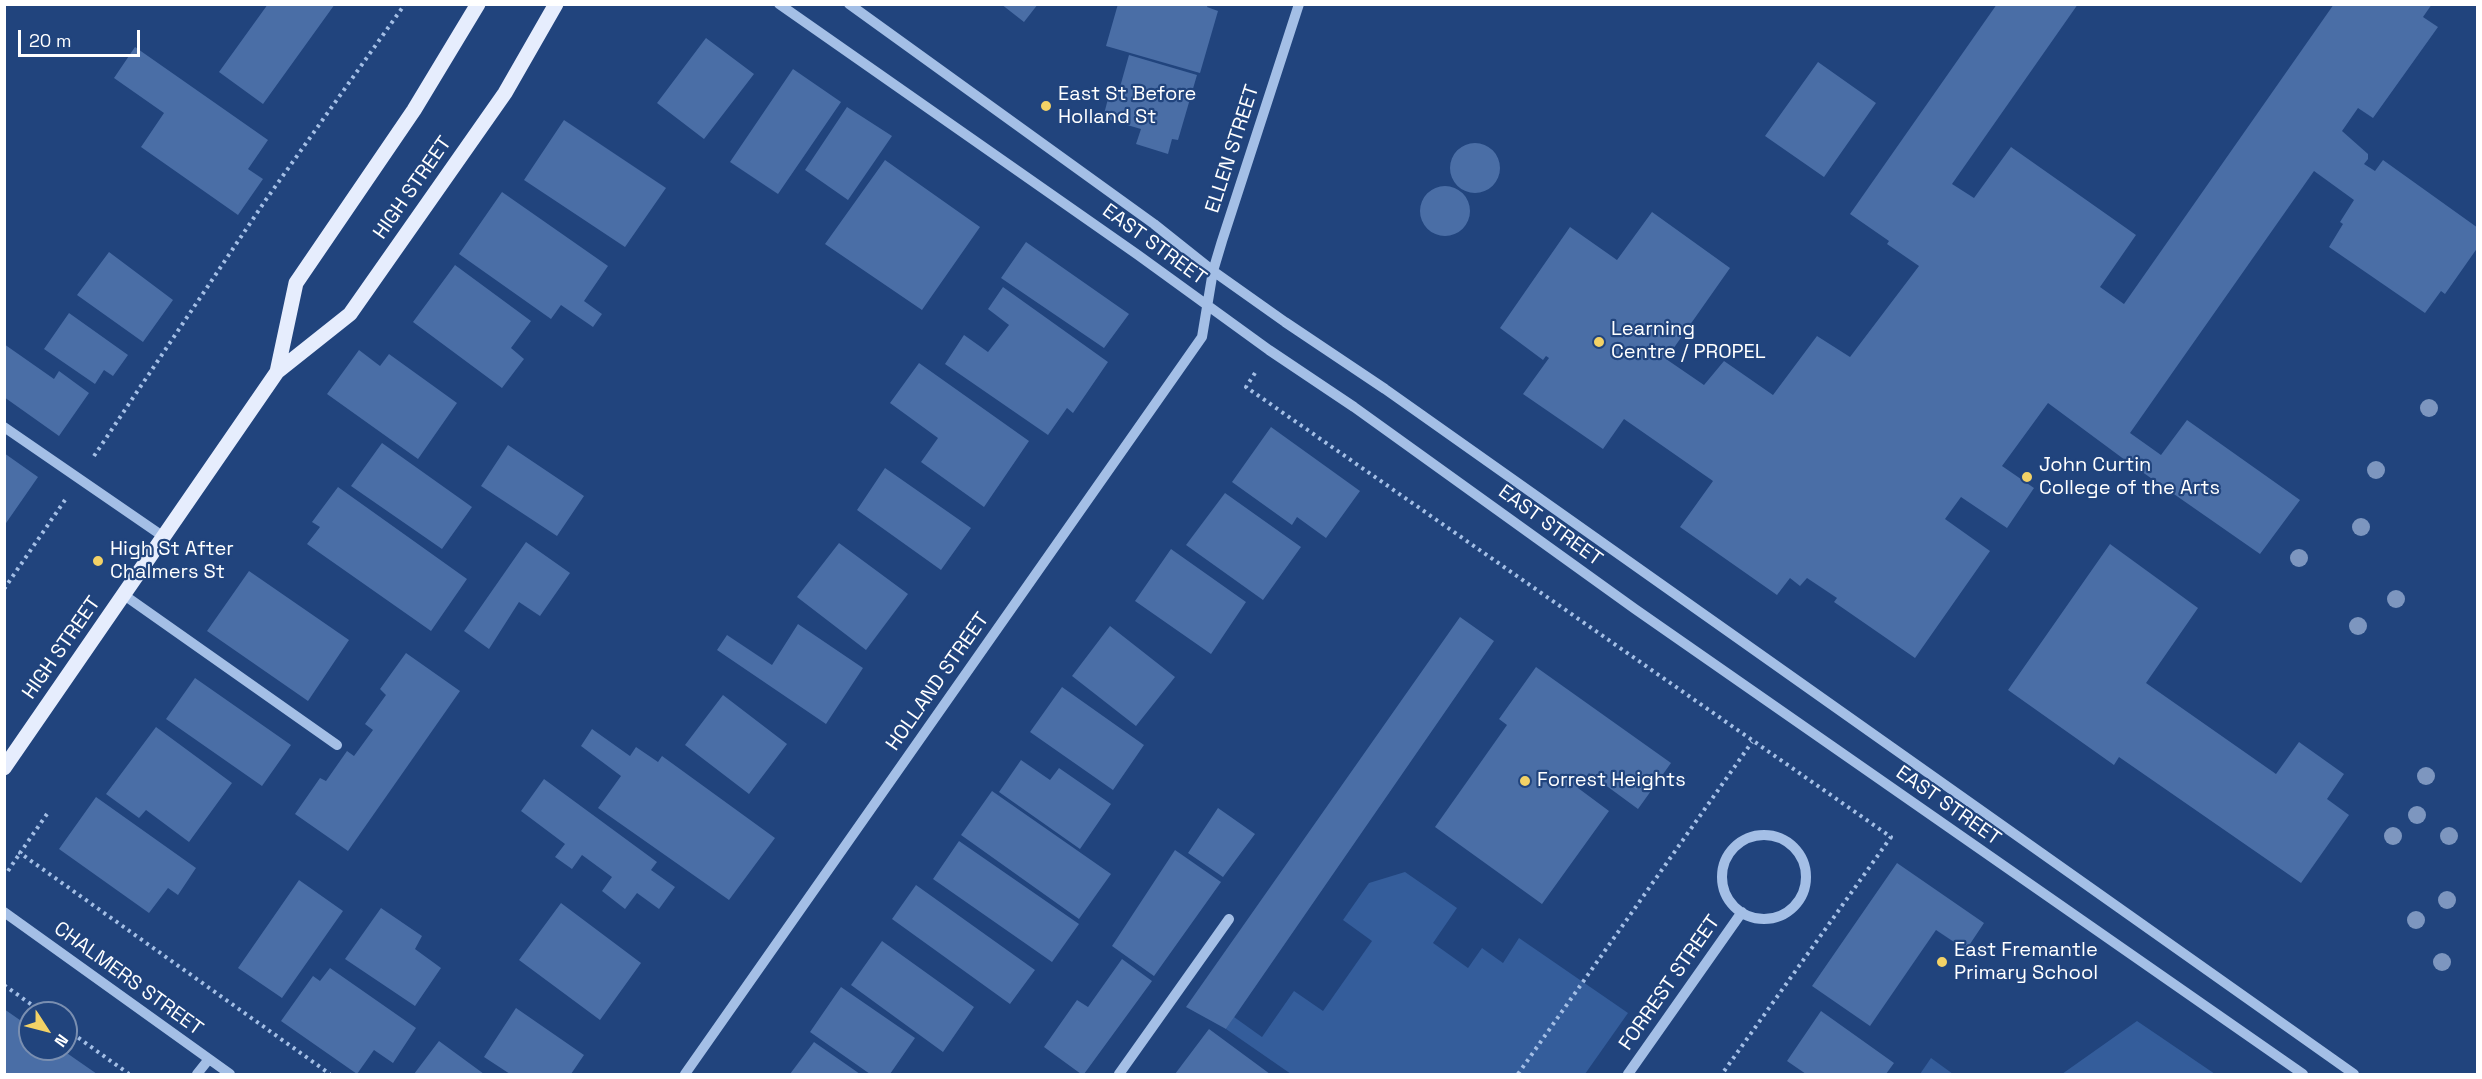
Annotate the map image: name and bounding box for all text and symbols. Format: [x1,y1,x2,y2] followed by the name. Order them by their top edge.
[21,18,142,56] scale bar
[29,29,72,52] text: 20 m
[1201,82,1265,216] street label: ELLEN STREET
[1058,83,1196,130] place label: East St Before Holland St
[1039,99,1053,113] marker: East St Before Holland St
[369,132,457,244] street label: HIGH STREET
[1097,199,1211,291] street label: EAST STREET
[1611,318,1766,365] place label: Learning Centre / PROPEL
[1592,335,1606,349] marker: Learning Centre / PROPEL
[2039,454,2220,501] place label: John Curtin College of the Arts
[2020,470,2034,484] marker: John Curtin College of the Arts
[1493,480,1607,572] street label: EAST STREET
[110,538,234,585] place label: High St After Chalmers St
[91,554,105,568] marker: High St After Chalmers St
[18,592,106,704] street label: HIGH STREET
[881,608,995,756] street label: HOLLAND STREET
[1891,761,2005,851] street label: EAST STREET
[1537,769,1686,793] place label: Forrest Heights
[1518,774,1532,788] marker: Forrest Heights
[1614,911,1726,1055] street label: FORREST STREET
[49,917,207,1041] street label: CHALMERS STREET
[1954,939,2098,986] place label: East Fremantle Primary School
[1935,955,1949,969] marker: East Fremantle Primary School
[18,1001,78,1061] north arrow
[50,1030,73,1051] text: N

